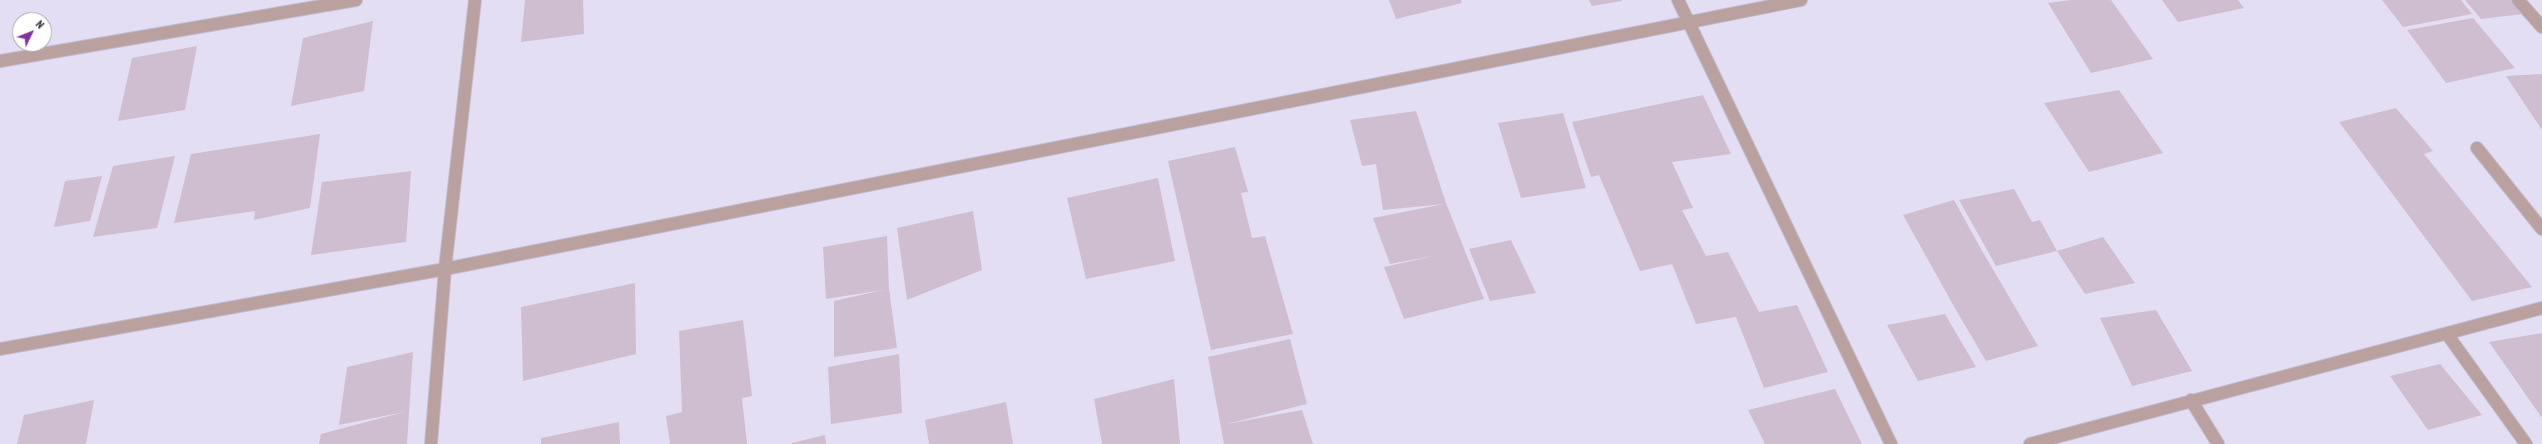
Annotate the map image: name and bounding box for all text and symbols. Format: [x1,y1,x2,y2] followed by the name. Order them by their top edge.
[12,12,52,52] north arrow
[33,18,47,31] text: N

